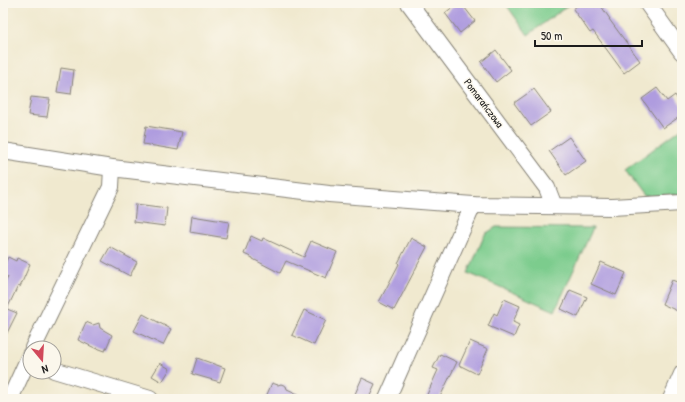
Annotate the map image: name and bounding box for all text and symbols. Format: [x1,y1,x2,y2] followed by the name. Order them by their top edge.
[535,22,642,48] scale bar
[541,27,562,44] text: 50 m
[461,76,507,131] street label: Pomarańczowa
[22,340,62,380] north arrow
[40,362,50,377] text: N

